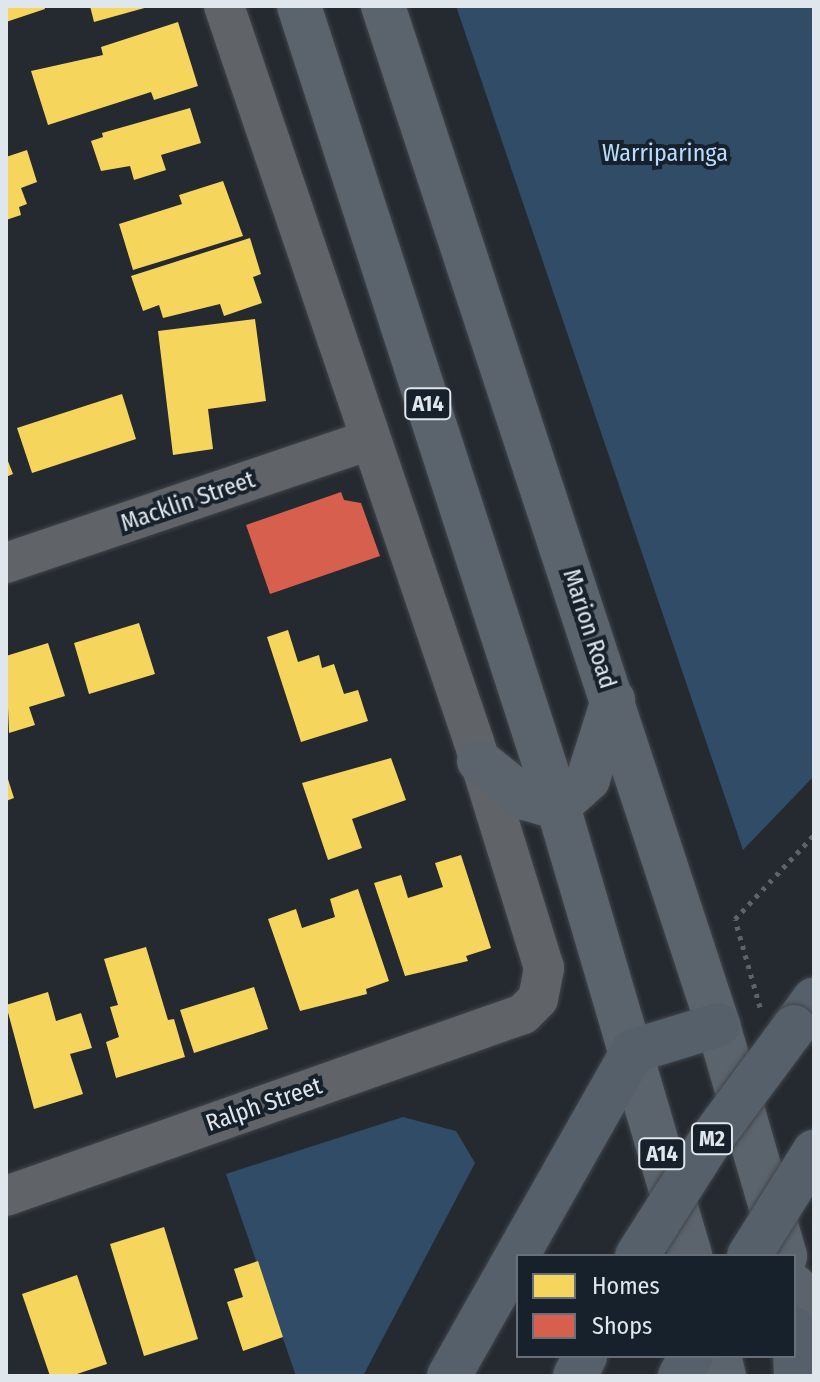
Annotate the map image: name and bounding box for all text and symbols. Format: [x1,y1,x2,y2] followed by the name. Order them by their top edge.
[602,140,728,168] park label: Warriparinga
[404,386,452,422] road number: A14
[117,466,259,538] street label: Macklin Street
[556,566,622,692] street label: Marion Road
[202,1072,326,1138] street label: Ralph Street
[690,1121,734,1157] road number: M2
[638,1136,686,1172] road number: A14
[516,1254,796,1358] legend
[592,1272,660,1300] text: Homes
[592,1312,652,1340] text: Shops

